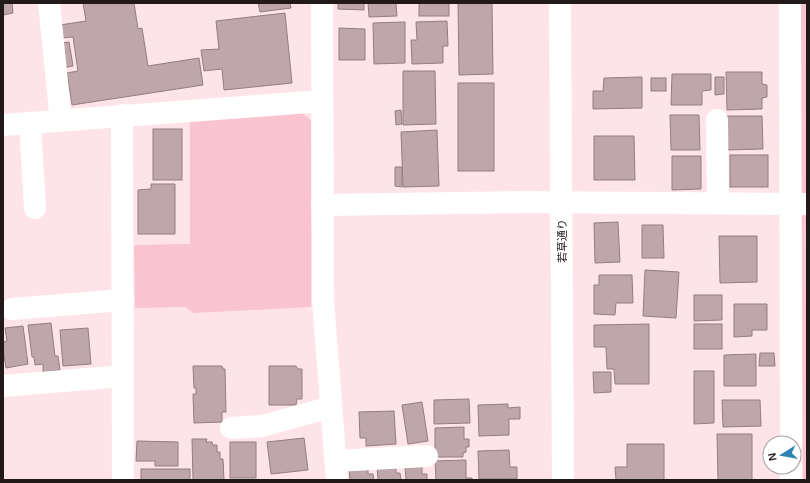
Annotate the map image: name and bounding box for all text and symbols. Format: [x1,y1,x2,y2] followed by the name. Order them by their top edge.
[556,219,568,263] street label: 若草通り
[762,435,802,475] north arrow
[766,452,779,462] text: N

